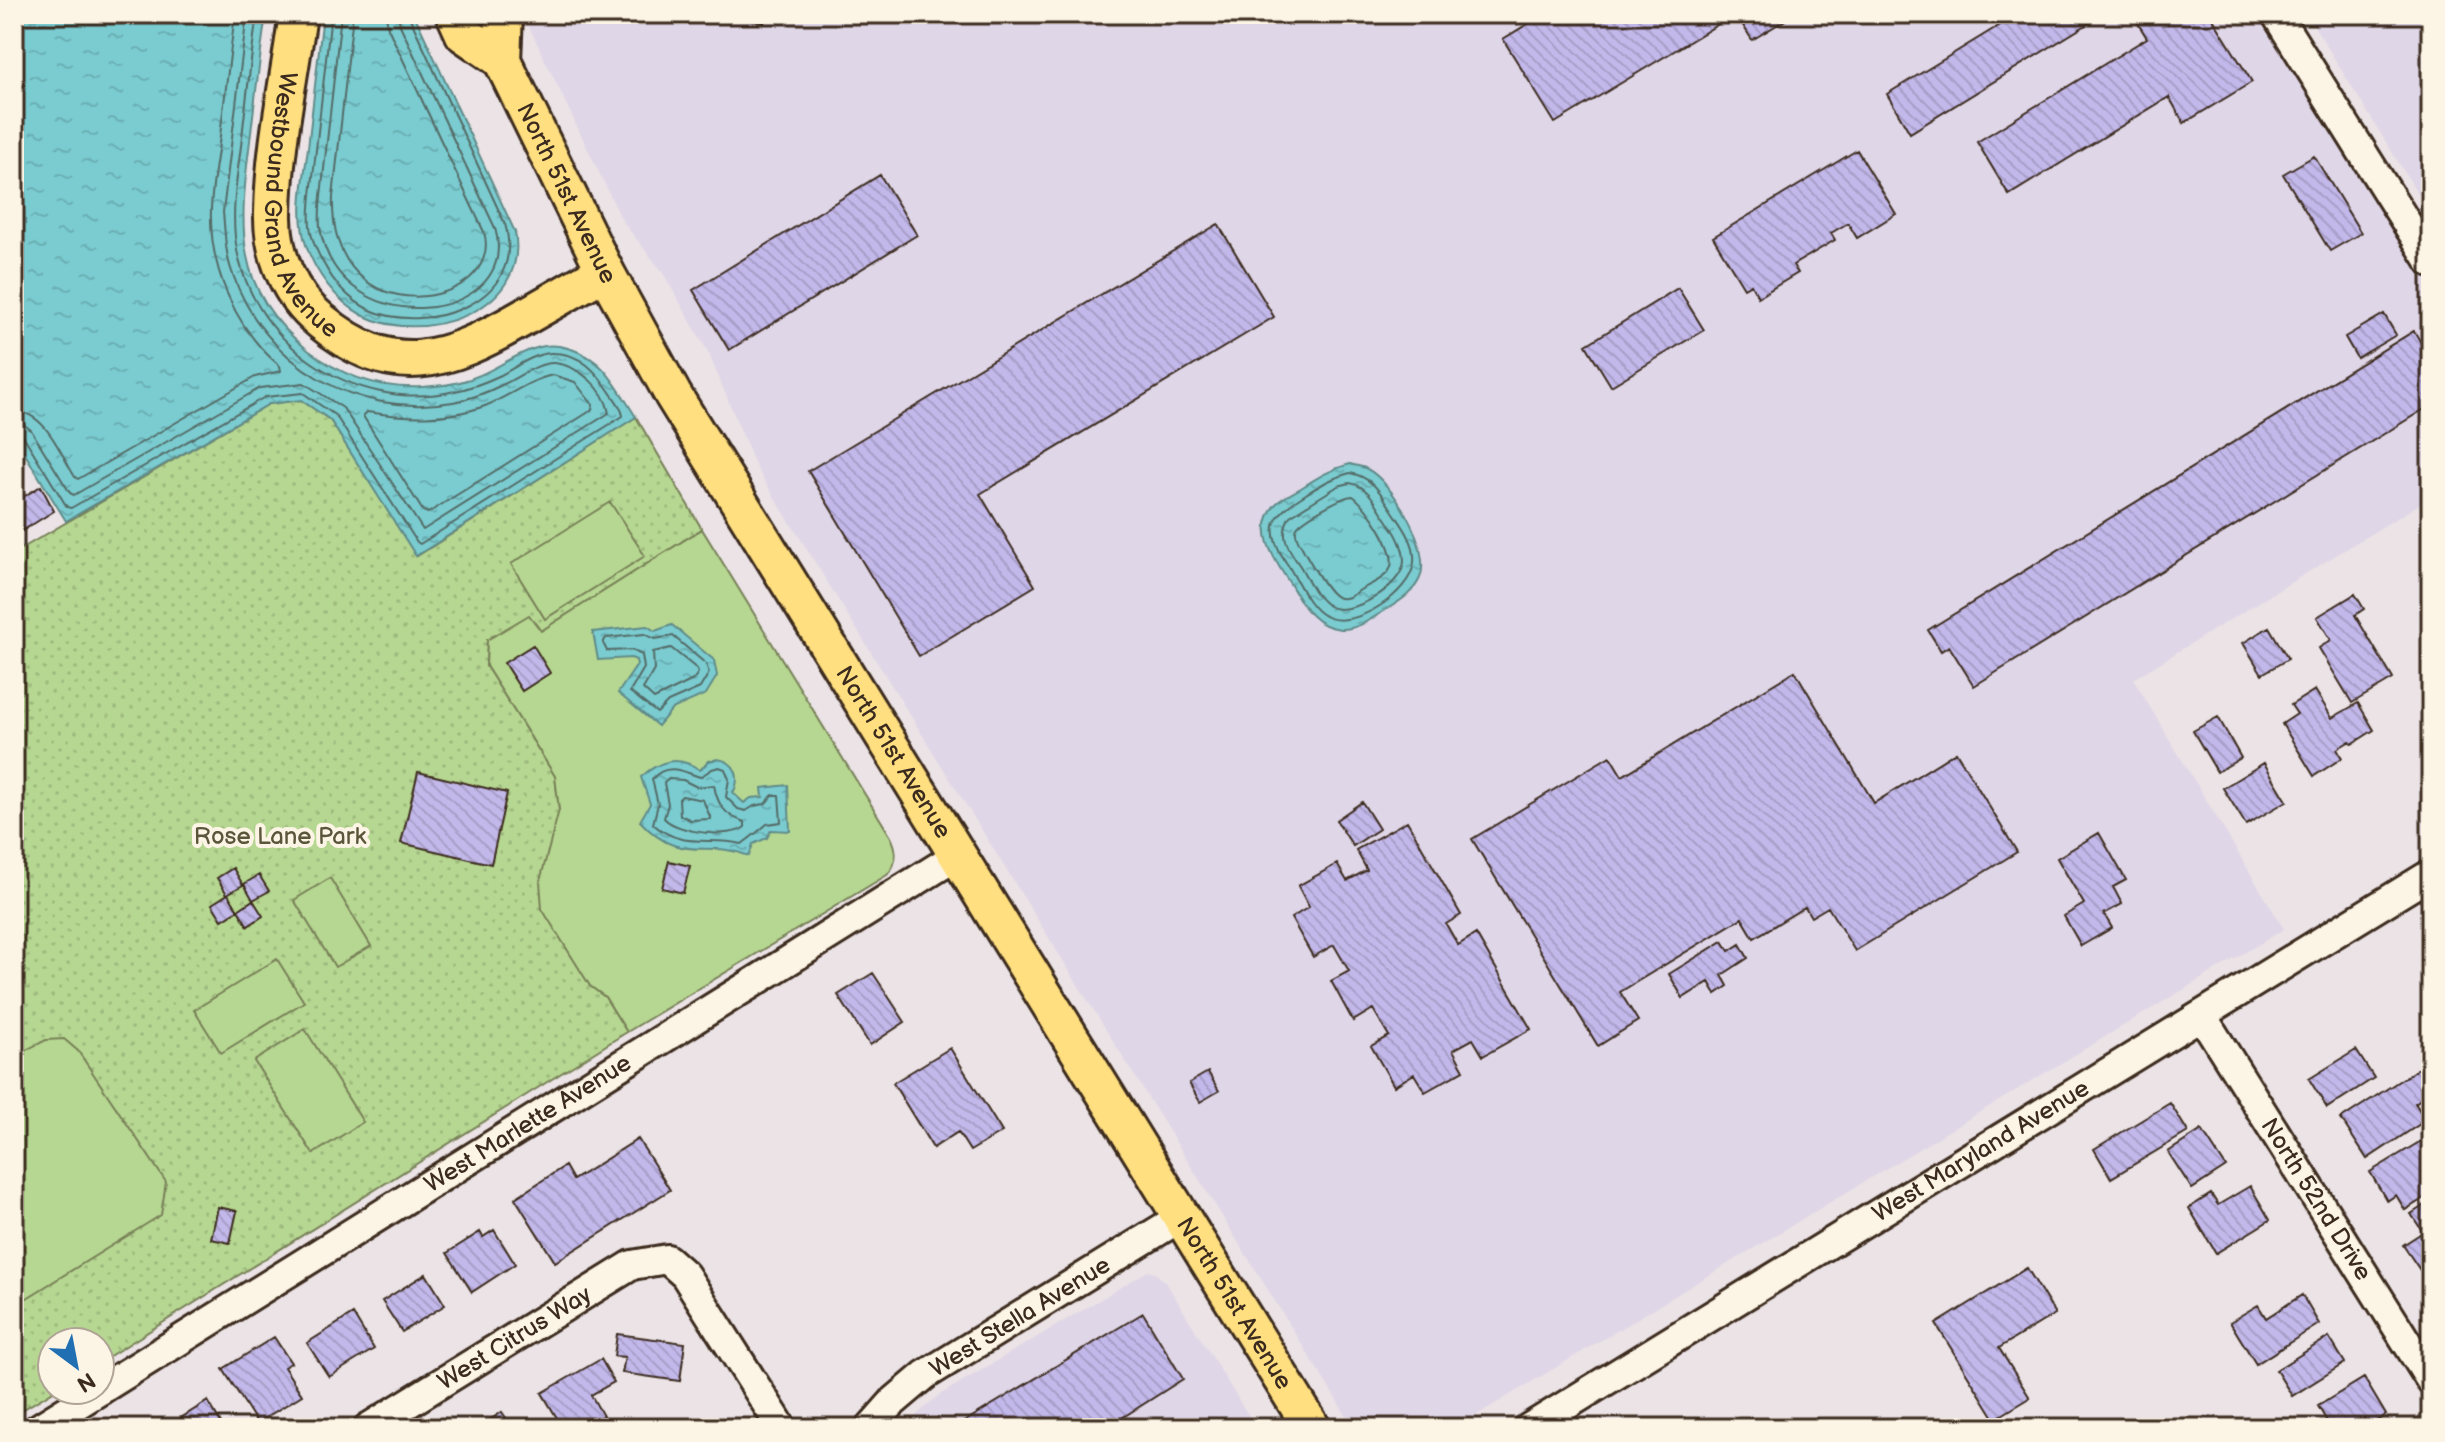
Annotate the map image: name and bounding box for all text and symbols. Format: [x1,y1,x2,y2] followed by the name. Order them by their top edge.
[258,70,344,344] street label: Westbound Grand Avenue
[511,98,623,288] street label: North 51st Avenue
[830,660,958,843] street label: North 51st Avenue
[194,822,366,851] park label: Rose Lane Park
[419,1048,636,1199] street label: West Marlette Avenue
[1867,1073,2094,1228] street label: West Maryland Avenue
[2255,1112,2378,1285] street label: North 52nd Drive
[1171,1212,1299,1395] street label: North 51st Avenue
[924,1250,1115,1383] street label: West Stella Avenue
[432,1279,597,1396] street label: West Citrus Way
[36,1326,116,1406] north arrow
[72,1366,100,1398] text: N

